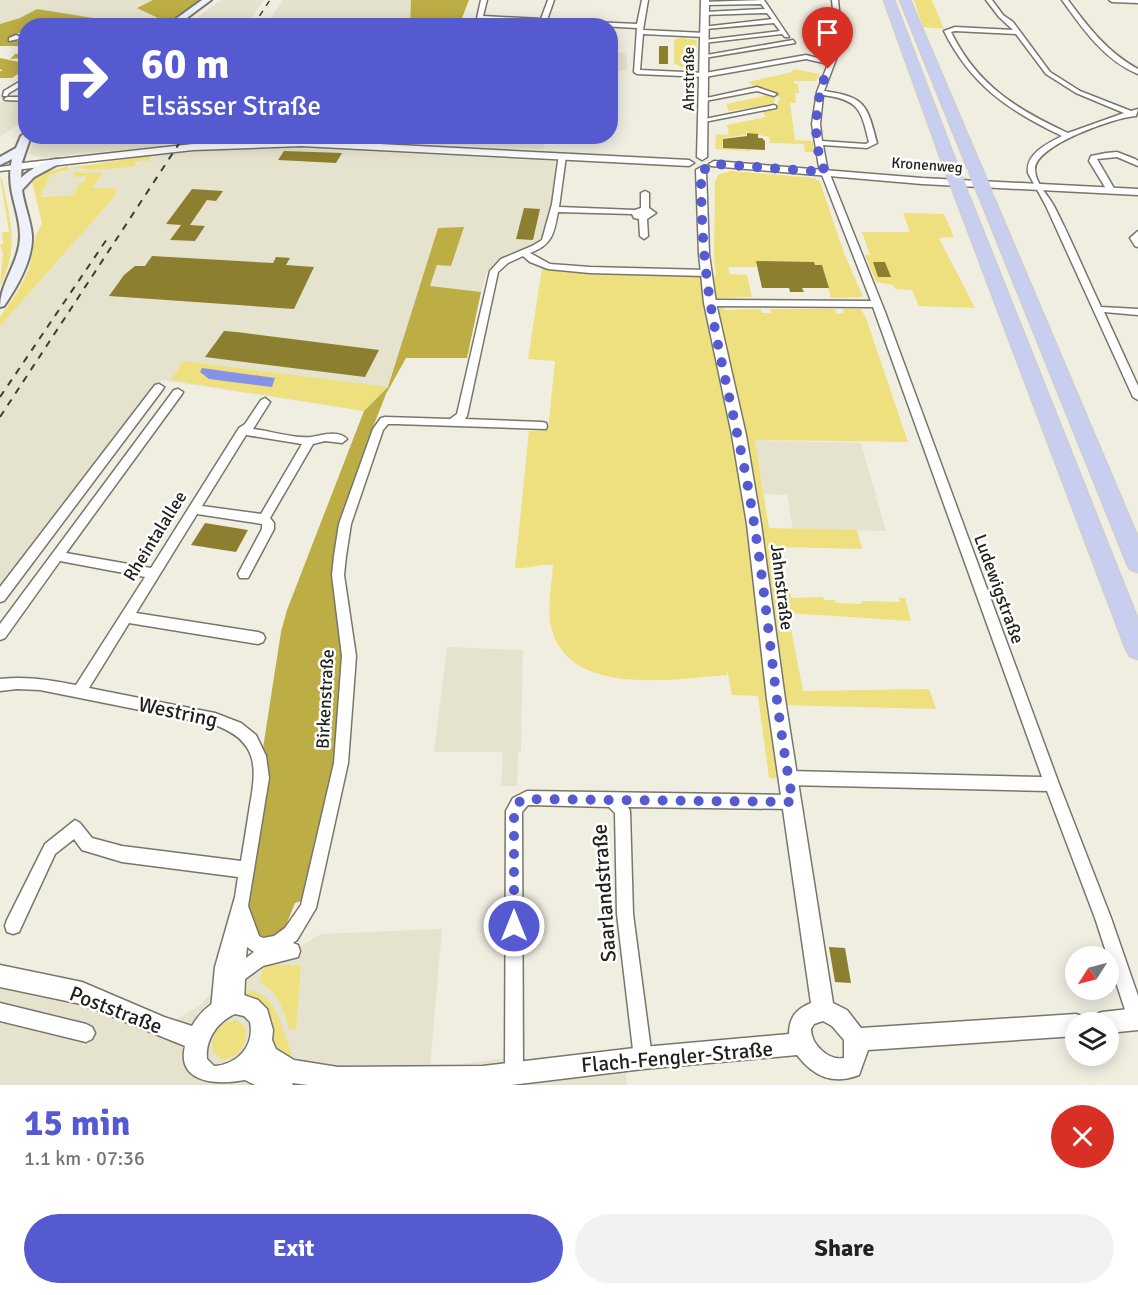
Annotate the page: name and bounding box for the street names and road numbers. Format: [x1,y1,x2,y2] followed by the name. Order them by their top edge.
[680,47,698,111] street label: Ahrstraße
[891,154,963,176] street label: Kronenweg
[119,487,191,585] street label: Rheintalallee
[969,531,1029,647] street label: Ludewigstraße
[766,543,798,631] street label: Jahnstraße
[311,649,339,749] street label: Birkenstraße
[136,691,220,733] street label: Westring
[586,823,622,963] street label: Saarlandstraße
[66,980,166,1040] street label: Poststraße
[580,1036,774,1078] street label: Flach-Fengler-Straße

